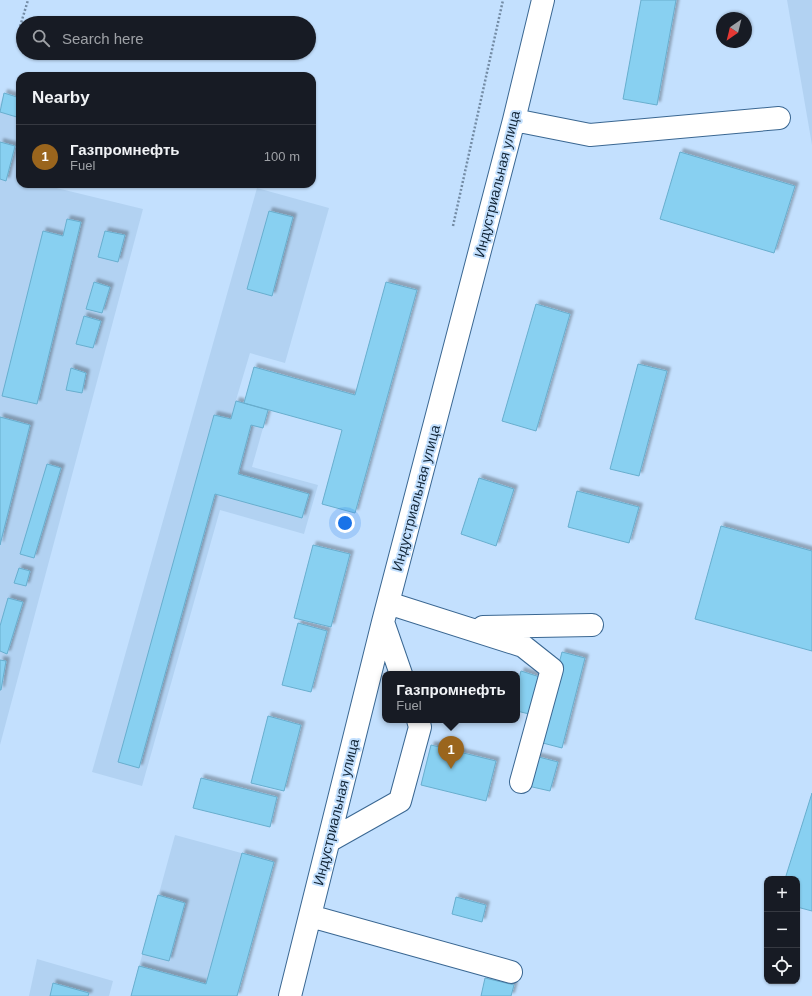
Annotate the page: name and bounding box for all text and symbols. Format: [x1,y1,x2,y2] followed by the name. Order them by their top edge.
[716,12,752,48] north arrow
[16,16,316,60] search box
[30,27,52,49] icon: search
[62,30,144,47] text: Search here
[32,88,90,107] text: Nearby
[471,109,523,259] street label: Индустриальная улица
[70,141,179,158] text: Газпромнефть
[41,149,49,164] text: 1
[264,149,300,164] text: 100 m
[70,158,95,173] text: Fuel
[389,423,443,573] street label: Индустриальная улица
[335,513,355,533] your location
[382,671,520,723] popup
[396,681,506,698] text: Газпромнефть
[396,698,422,713] text: Fuel
[438,736,464,769] pin: 1
[310,737,362,887] street label: Индустриальная улица
[764,876,800,984] map controls
[764,876,800,912] button: +
[764,912,800,948] button: −
[764,948,800,984] button: locate

